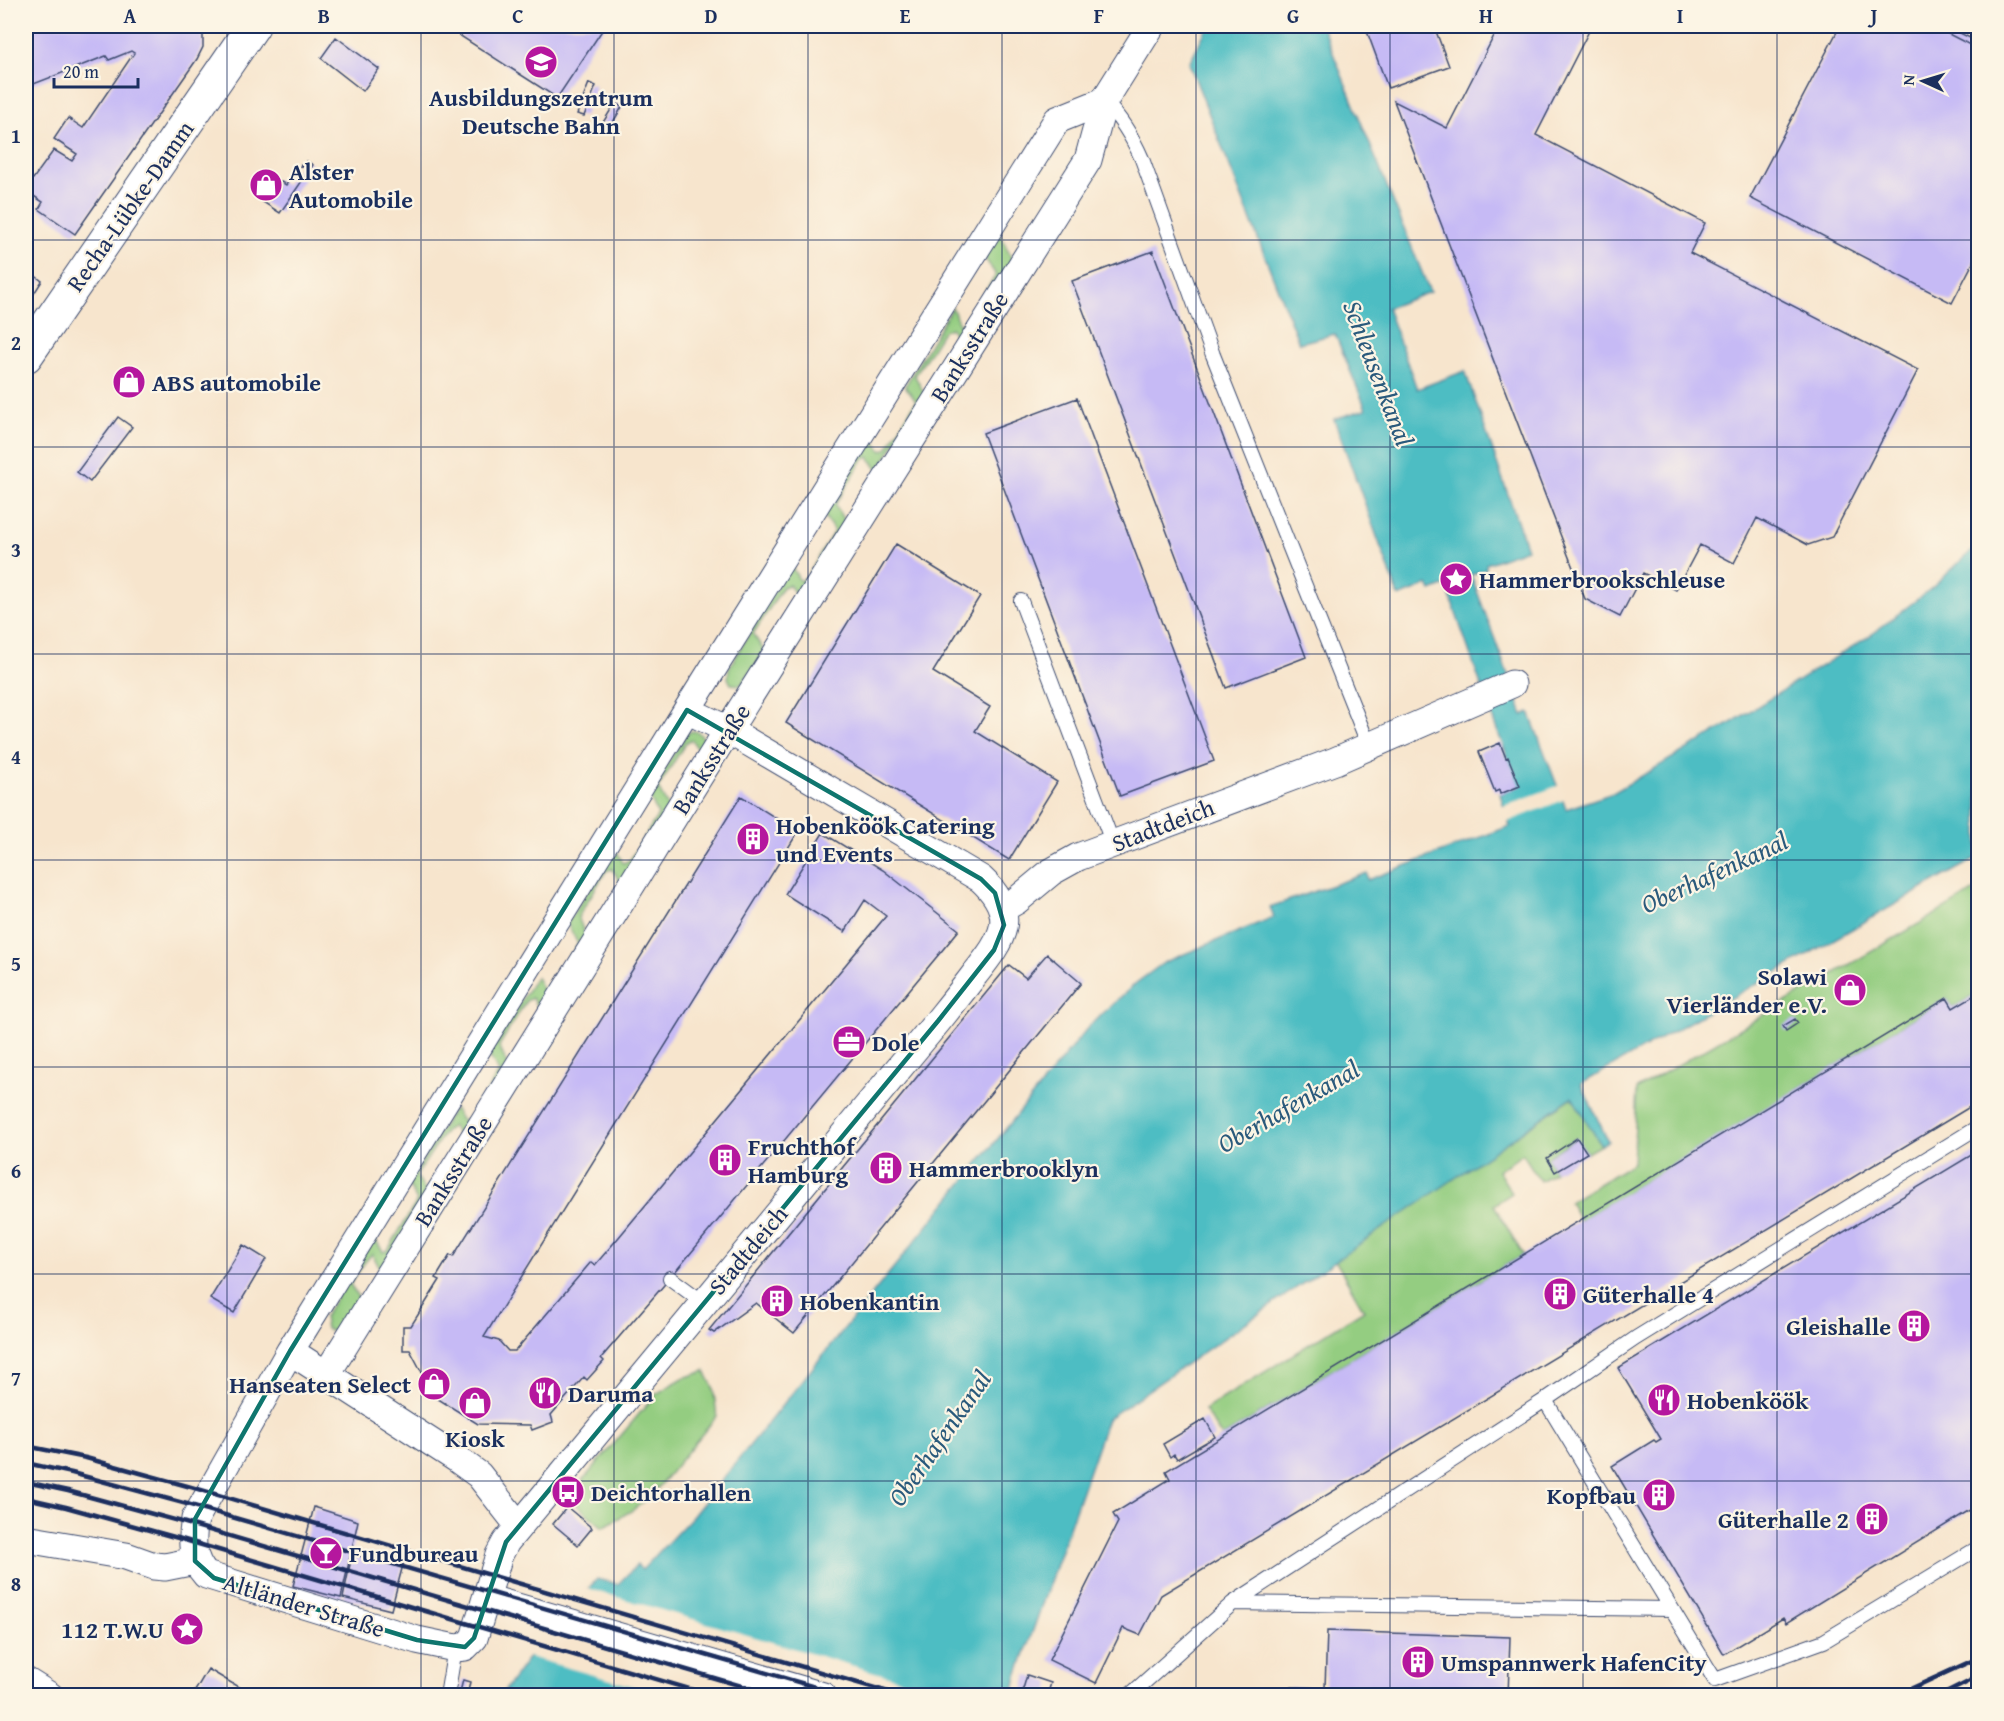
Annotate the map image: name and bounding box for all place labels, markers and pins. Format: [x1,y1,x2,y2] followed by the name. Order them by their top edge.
[523,44,559,80] school or university icon: Ausbildungszentrum Deutsche Bahn
[429,80,653,143] place label: Ausbildungszentrum Deutsche Bahn
[289,154,413,217] place label: Alster Automobile
[248,167,284,203] shop icon: Alster Automobile
[111,364,147,400] shop icon: ABS automobile
[152,365,321,400] place label: ABS automobile
[1438,561,1474,597] place icon: Hammerbrookschleuse
[1479,562,1725,597] place label: Hammerbrookschleuse
[776,808,995,871] place label: Hobenköök Catering und Events
[735,821,771,857] building icon: Hobenköök Catering und Events
[1667,959,1827,1022] place label: Solawi Vierländer e.V.
[1832,972,1868,1008] shop icon: Solawi Vierländer e.V.
[831,1024,867,1060] office icon: Dole
[872,1025,920,1060] place label: Dole
[748,1129,857,1192] place label: Fruchthof Hamburg
[707,1142,743,1178] building icon: Fruchthof Hamburg
[868,1150,904,1186] building icon: Hammerbrooklyn
[909,1151,1099,1186] place label: Hammerbrooklyn
[1542,1276,1578,1312] building icon: Güterhalle 4
[1583,1277,1714,1312] place label: Güterhalle 4
[759,1283,795,1319] building icon: Hobenkantin
[800,1284,939,1319] place label: Hobenkantin
[1896,1308,1932,1344] building icon: Gleishalle
[1786,1309,1891,1344] place label: Gleishalle
[416,1366,452,1402] shop icon: Hanseaten Select
[229,1367,411,1402] place label: Hanseaten Select
[527,1375,563,1411] restaurant icon: Daruma
[568,1376,654,1411] place label: Daruma
[1646,1382,1682,1418] restaurant icon: Hobenköök
[1687,1383,1809,1418] place label: Hobenköök
[457,1385,493,1421] shop icon: Kiosk
[445,1421,505,1456] place label: Kiosk
[550,1474,586,1510] bus stop icon: Deichtorhallen
[591,1475,751,1510] place label: Deichtorhallen
[1641,1477,1677,1513] building icon: Kopfbau
[1547,1478,1636,1513] place label: Kopfbau
[1854,1501,1890,1537] building icon: Güterhalle 2
[1718,1502,1849,1537] place label: Güterhalle 2
[308,1535,344,1571] bar icon: Fundbureau
[349,1536,479,1571] place label: Fundbureau
[169,1611,205,1647] place icon: 112 T.W.U
[61,1612,164,1647] place label: 112 T.W.U
[1400,1644,1436,1680] building icon: Umspannwerk HafenCity
[1441,1645,1707,1680] place label: Umspannwerk HafenCity

